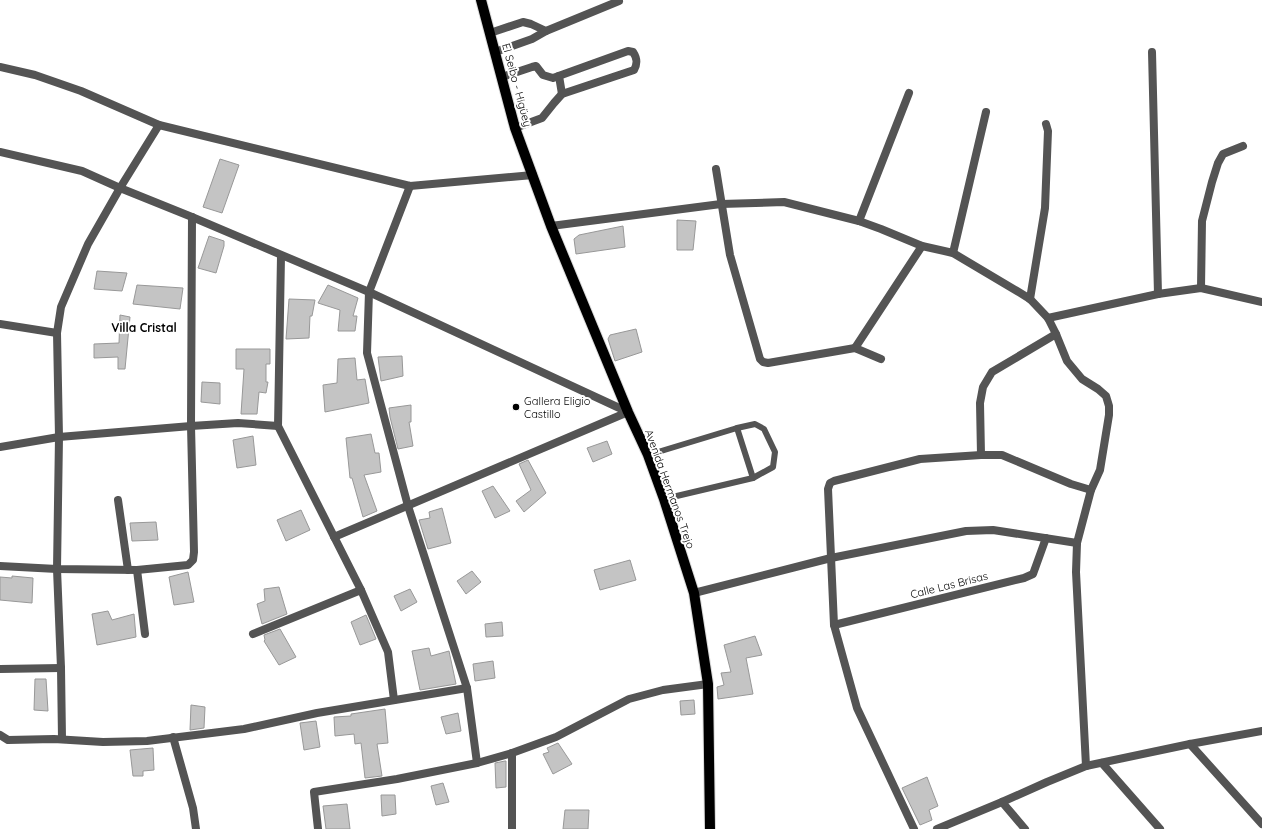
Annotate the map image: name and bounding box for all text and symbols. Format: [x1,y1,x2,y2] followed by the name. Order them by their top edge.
[499,42,535,128] street label: El Seibo - Higüey
[111,320,177,335] district label: Villa Cristal
[524,394,591,421] place label: Gallera Eligio Castillo
[511,402,521,412] marker: Gallera Eligio Castillo
[642,427,698,551] street label: Avenida Hermanos Trejo
[909,569,989,601] street label: Calle Las Brisas

